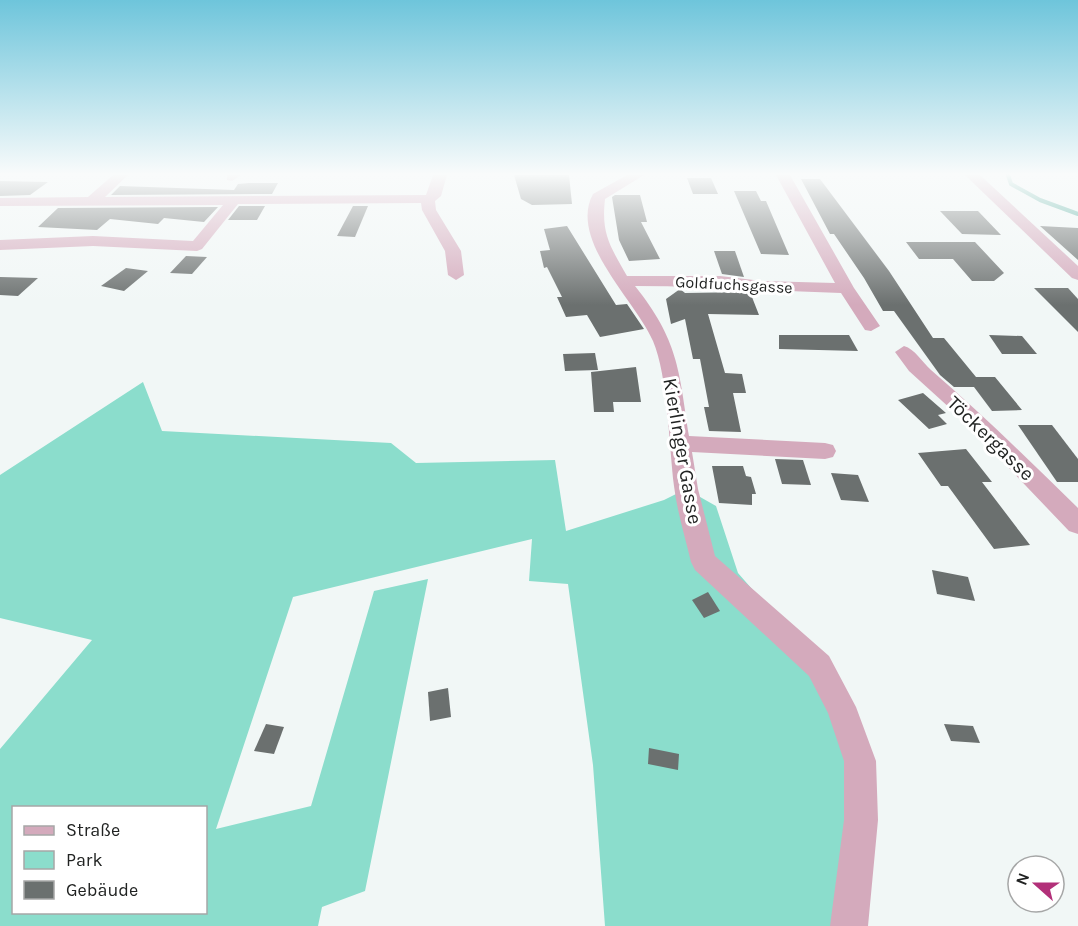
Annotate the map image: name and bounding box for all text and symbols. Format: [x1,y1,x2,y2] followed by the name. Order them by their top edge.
[675,272,793,297] street label: Goldfuchsgasse
[658,376,707,526] street label: Kierlinger Gasse
[942,391,1039,485] street label: Töckergasse
[12,806,207,914] legend
[66,819,120,841] text: Straße
[66,849,103,871] text: Park
[1006,854,1066,914] north arrow
[1012,870,1033,888] text: N
[66,879,138,901] text: Gebäude

